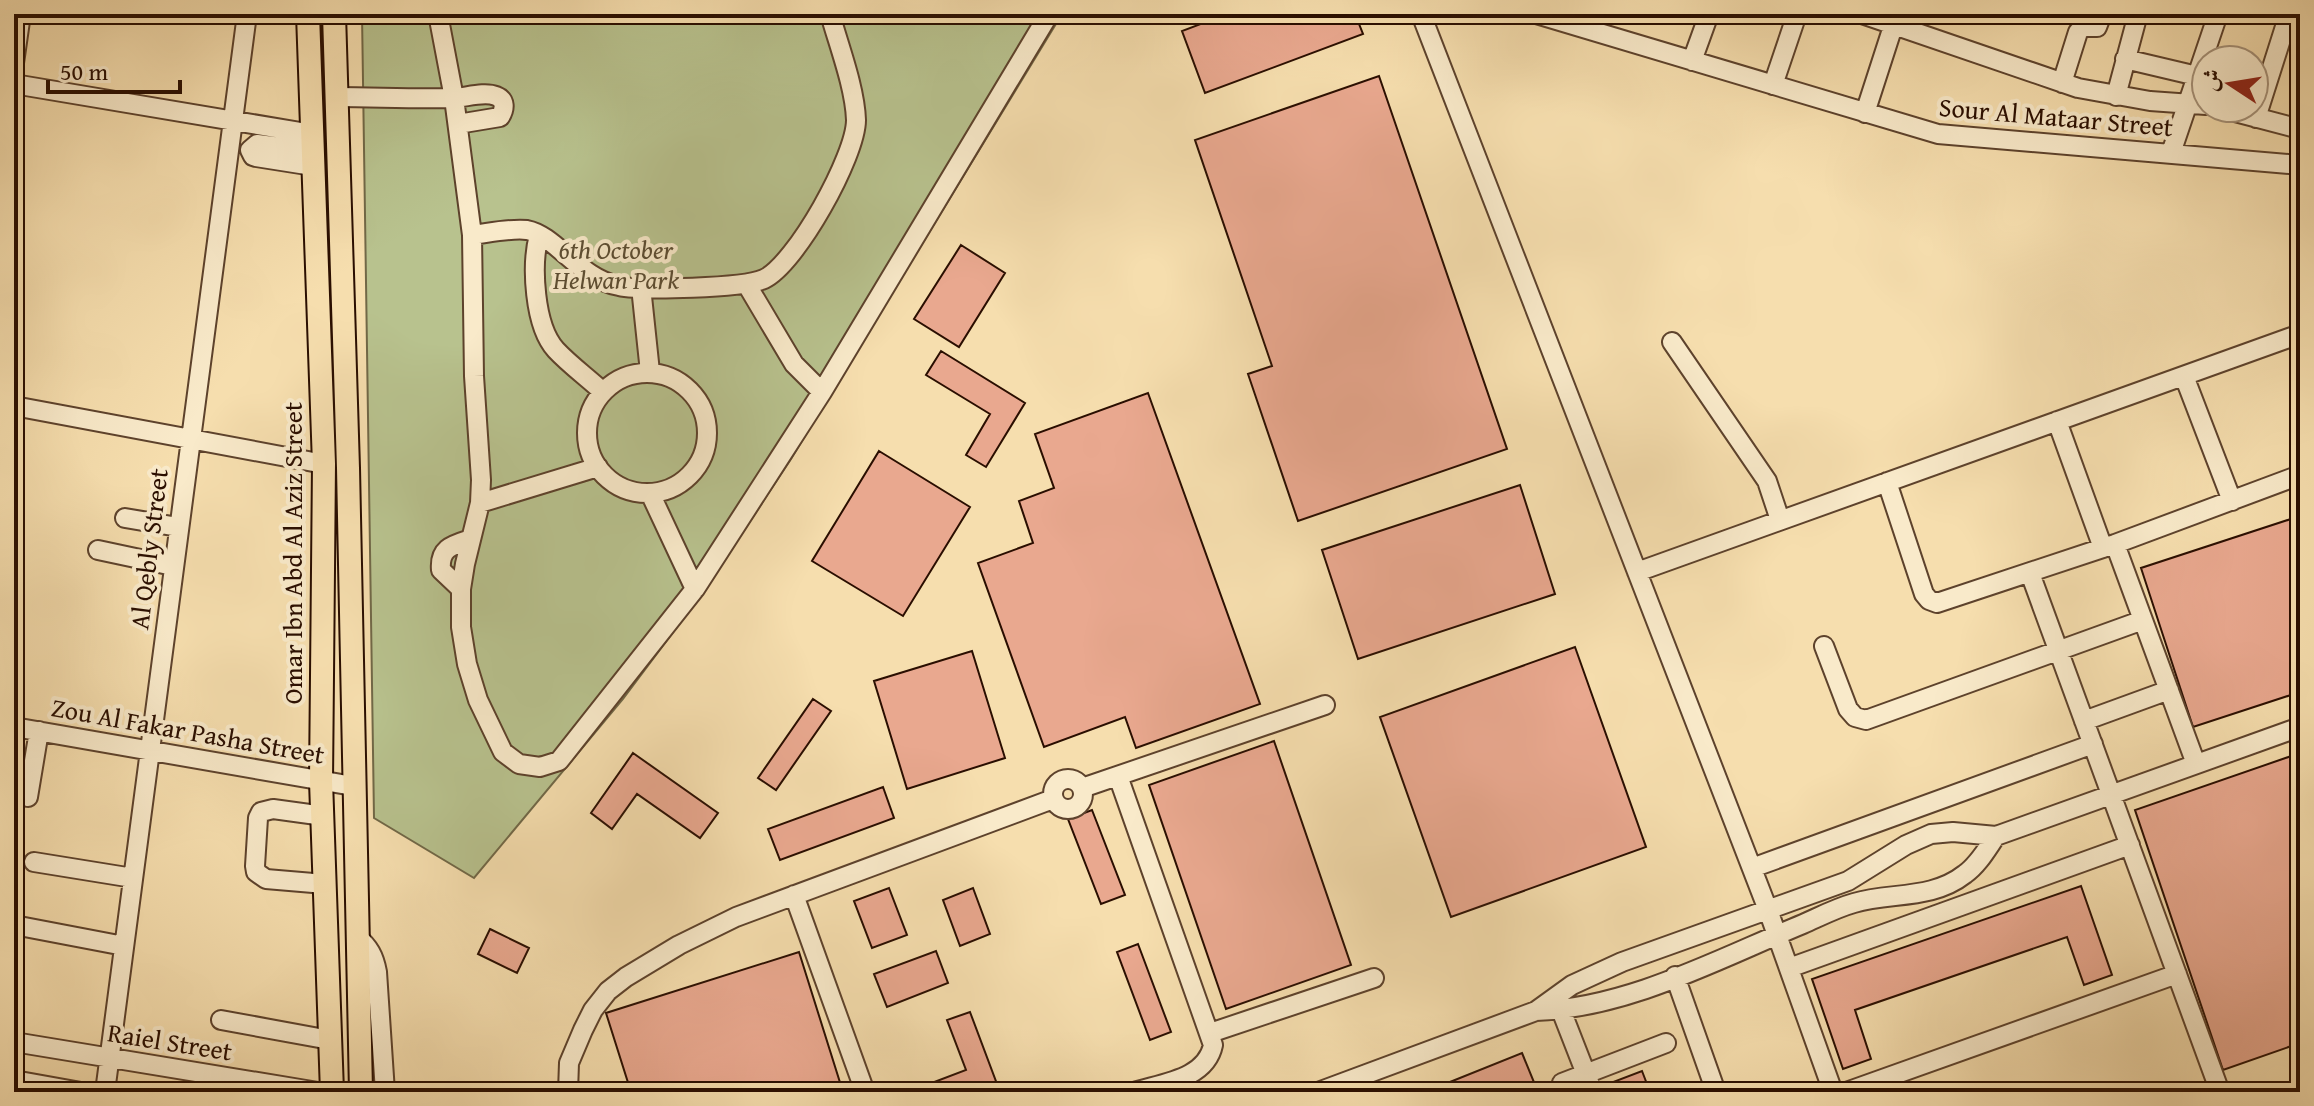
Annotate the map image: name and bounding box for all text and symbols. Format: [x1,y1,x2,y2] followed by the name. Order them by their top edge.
[48,44,180,94] scale bar
[2190,44,2270,124] north arrow
[60,54,108,89] text: 50 m
[2193,66,2228,94] text: ش
[1937,87,2175,146] street label: Sour Al Mataar Street
[552,230,679,299] park label: 6th October Helwan Park
[273,402,312,704] street label: Omar Ibn Abd Al Aziz Street
[119,466,178,632] street label: Al Qebly Street
[49,687,328,774] street label: Zou Al Fakar Pasha Street
[105,1012,235,1071] street label: Raiel Street

